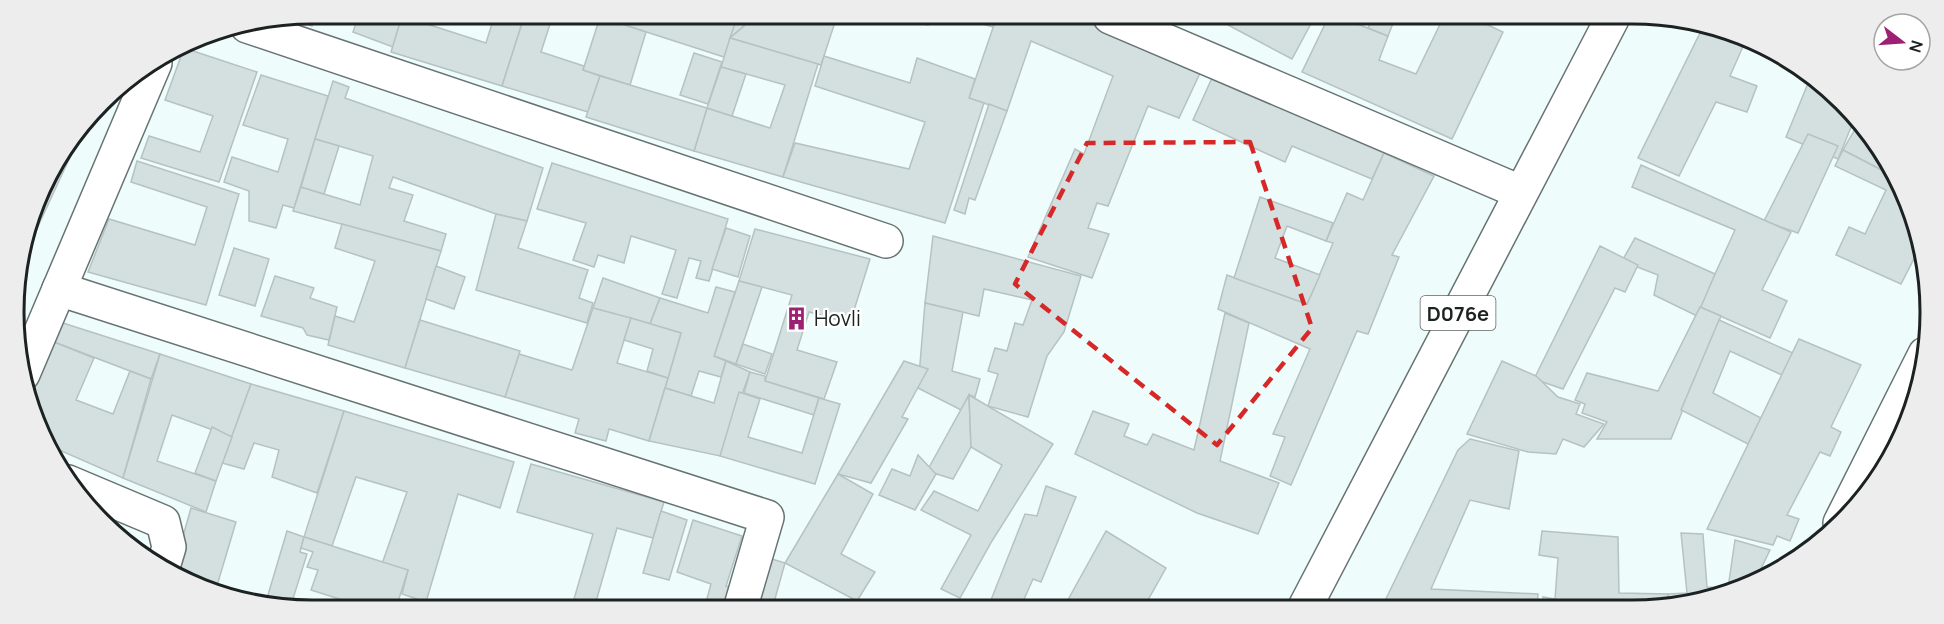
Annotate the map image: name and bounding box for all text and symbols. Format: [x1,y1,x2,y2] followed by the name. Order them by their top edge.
[1872,12,1932,72] north arrow
[1904,38,1929,55] text: N
[1420,296,1496,330] road number: D076e
[814,304,861,332] place label: Hovli
[783,305,809,331] building icon: Hovli

